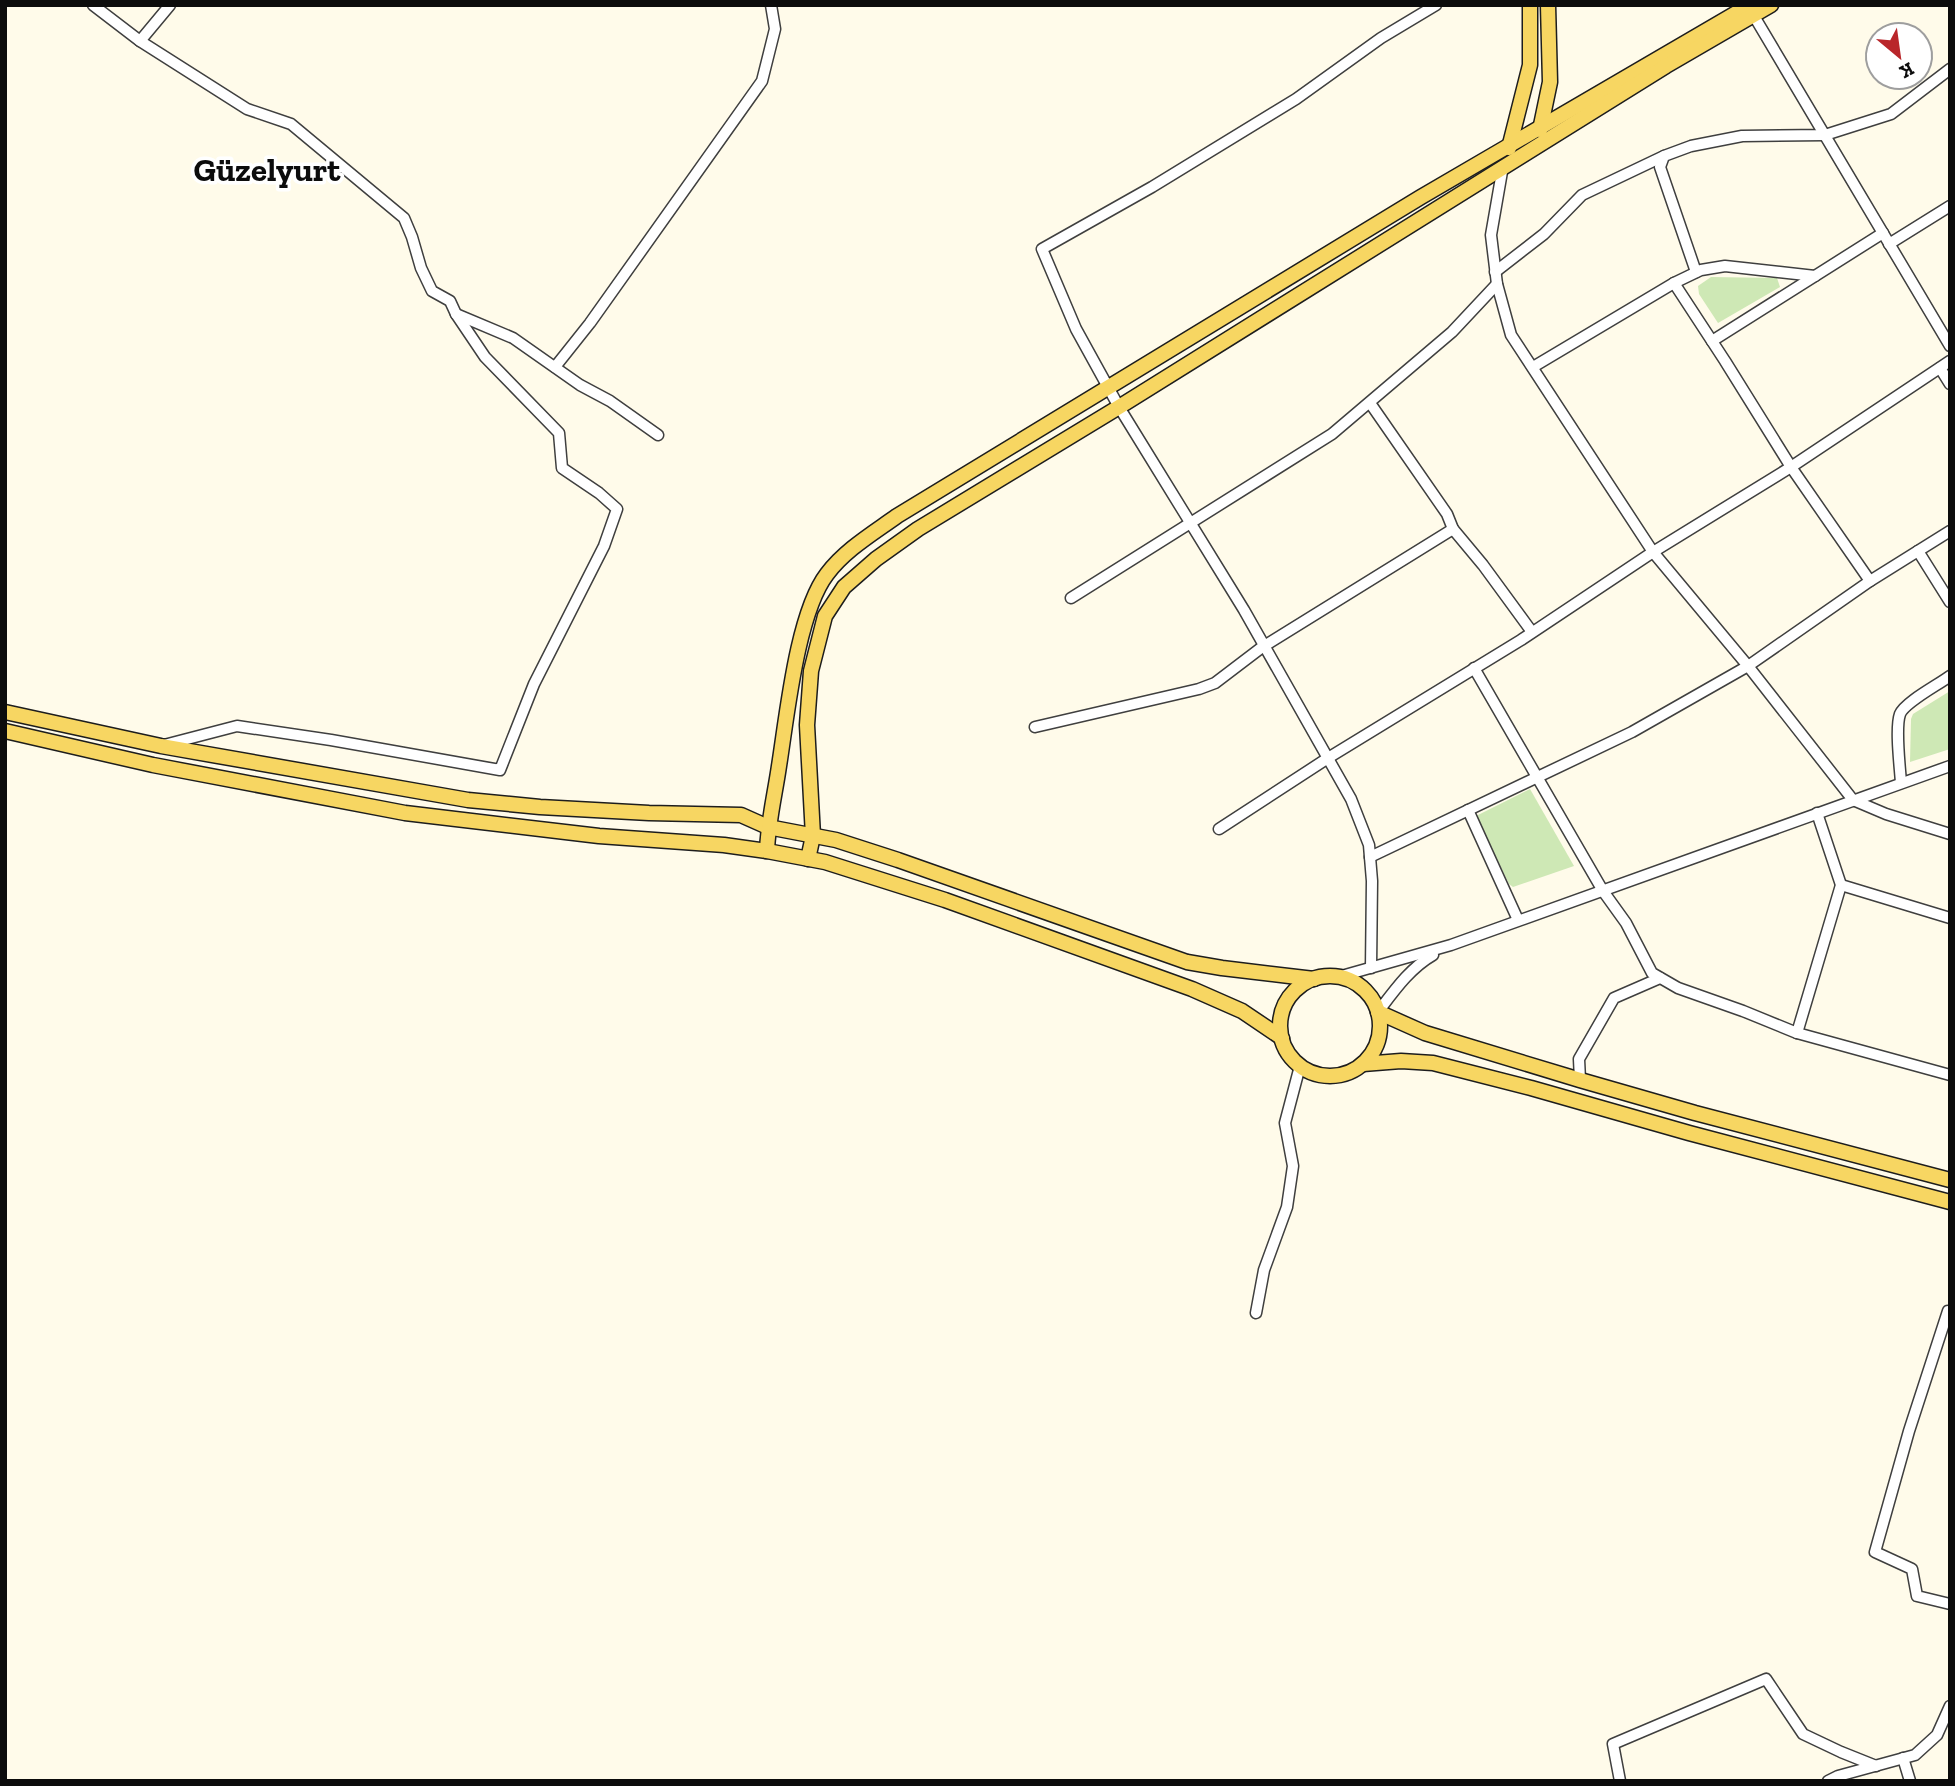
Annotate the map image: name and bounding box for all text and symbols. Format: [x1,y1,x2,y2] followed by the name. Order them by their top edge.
[1864,21,1934,91] north arrow
[1896,57,1918,84] text: K
[194,150,341,189] district label: Güzelyurt

